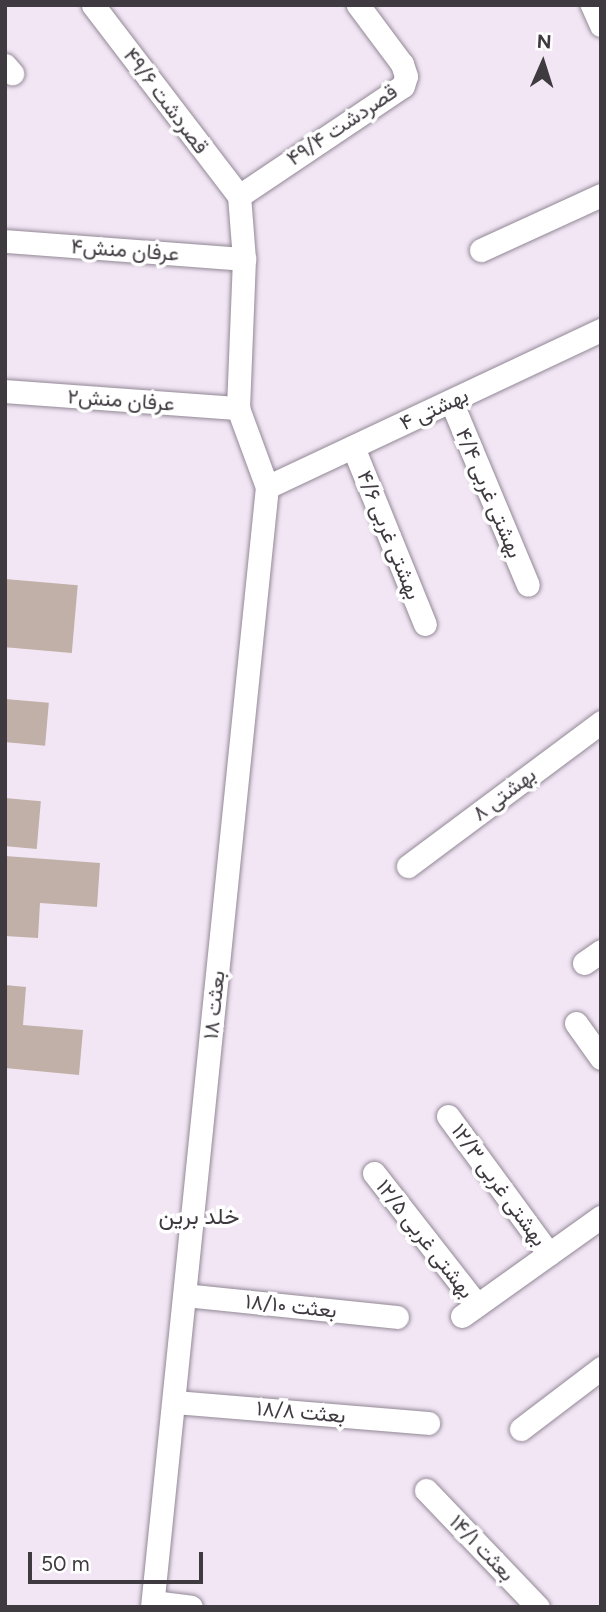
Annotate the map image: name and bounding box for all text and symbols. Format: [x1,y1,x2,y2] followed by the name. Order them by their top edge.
[508,28,578,98] north arrow
[536,30,552,53] text: N
[118,43,214,159] street label: قصردشت ۴۹/۶
[282,79,402,171] street label: قصردشت ۴۹/۴
[70,234,180,266] street label: عرفان منش۴
[396,382,472,436] street label: ۴ بهشتی
[67,384,175,416] street label: عرفان منش۲
[450,424,528,562] street label: ۴/۴ بهشتی غربی
[352,467,426,603] street label: ۴/۶ بهشتی غربی
[467,762,541,826] street label: ۸ بهشتی
[198,969,230,1041] street label: بعثت ۱۸
[446,1119,552,1251] street label: ۱۲/۳ بهشتی غربی
[371,1175,479,1303] street label: ۱۲/۵ بهشتی غربی
[159,1202,239,1230] district label: خلد برین
[244,1289,338,1323] street label: ۱۸/۱۰ بعثت
[255,1396,347,1428] street label: ۱۸/۸ بعثت
[444,1509,520,1587] street label: ۱۴/۱ بعثت
[32,1538,206,1582] scale bar
[41,1551,90,1576] text: 50 m

